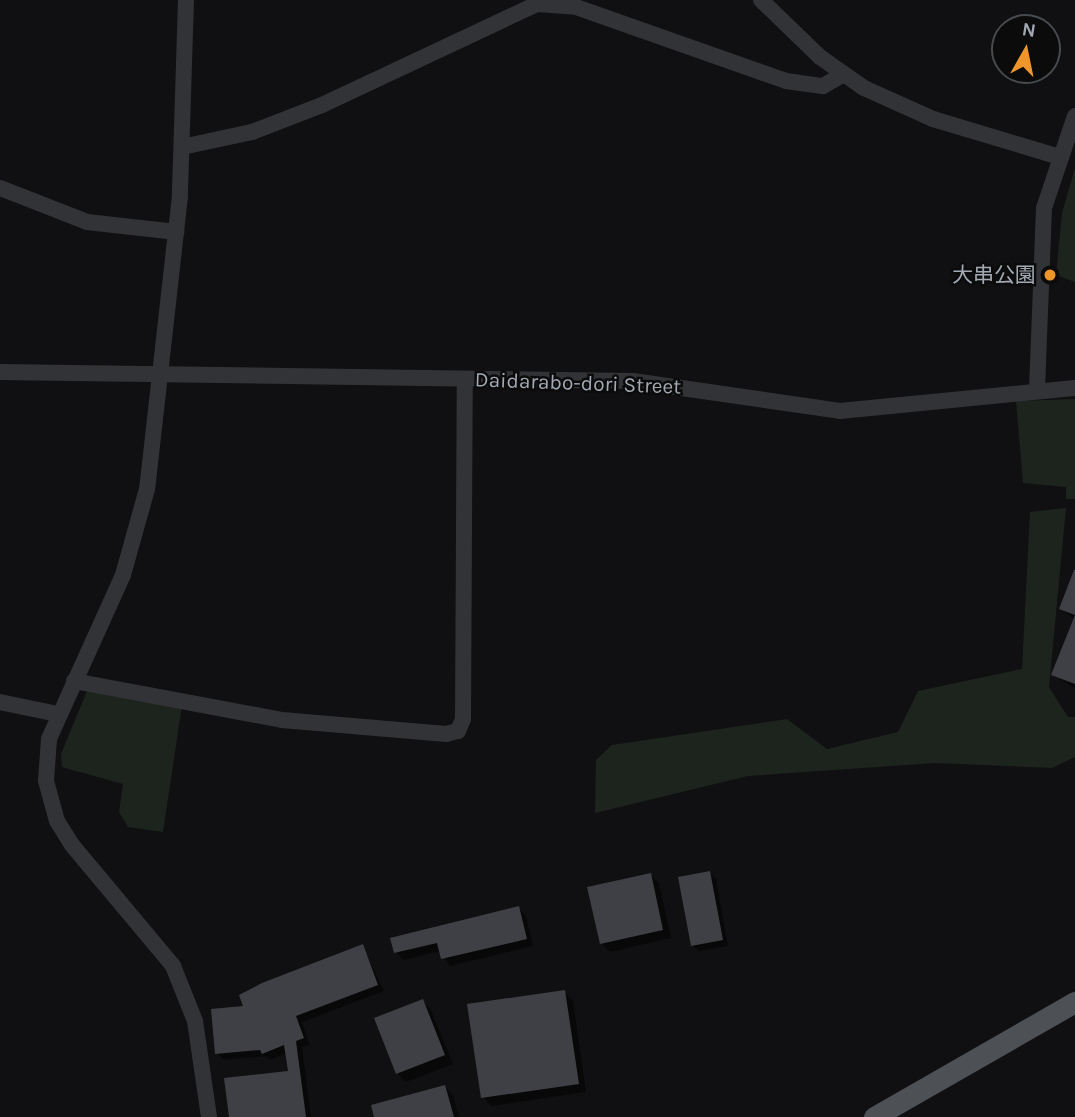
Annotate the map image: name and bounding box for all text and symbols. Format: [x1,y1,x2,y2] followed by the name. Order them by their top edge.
[991,14,1061,84] north arrow
[1021,18,1037,42] text: N
[952,262,1036,288] place label: 大串公園
[1042,267,1058,283] marker: 大串公園
[474,367,682,399] street label: Daidarabo-dori Street

